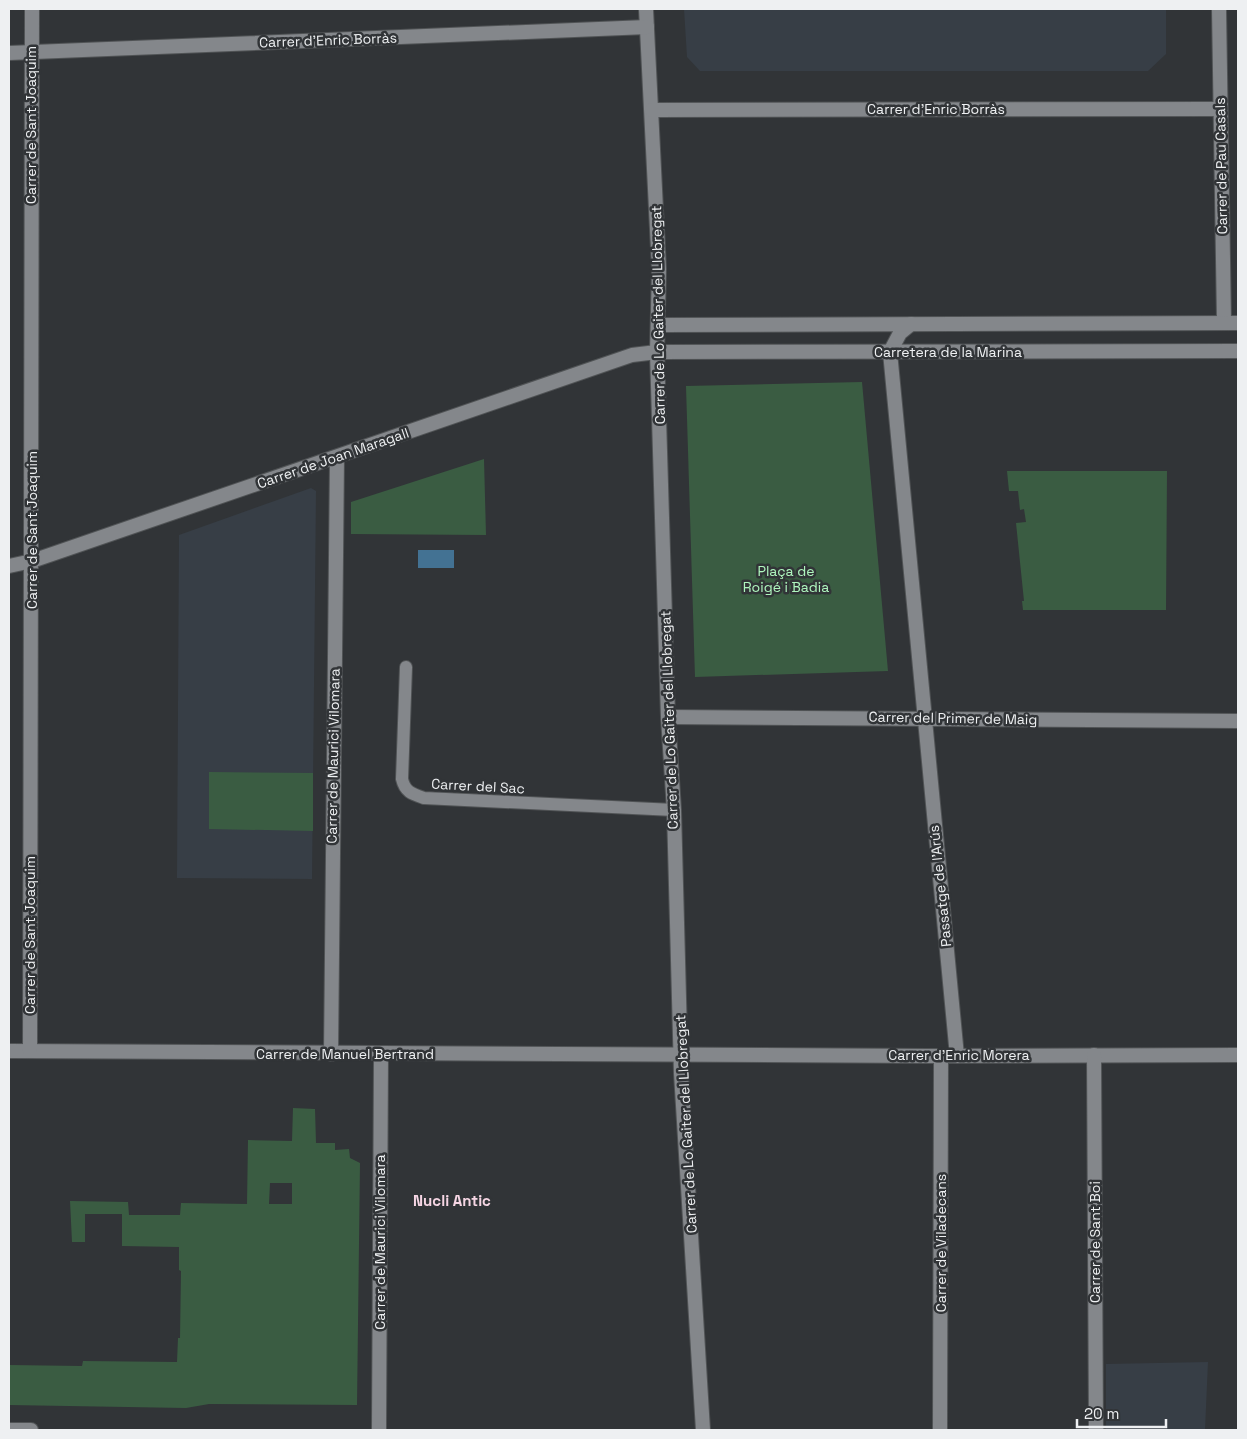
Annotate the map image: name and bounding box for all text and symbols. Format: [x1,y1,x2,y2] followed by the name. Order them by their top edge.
[259,29,397,51] street label: Carrer d'Enric Borràs
[22,46,40,204] street label: Carrer de Sant Joaquim
[1211,97,1231,235] street label: Carrer de Pau Casals
[867,100,1005,118] street label: Carrer d'Enric Borràs
[647,205,669,425] street label: Carrer de Lo Gaiter del Llobregat
[874,343,1022,361] street label: Carretera de la Marina
[255,424,411,492] street label: Carrer de Joan Maragall
[23,451,41,609] street label: Carrer de Sant Joaquim
[743,562,829,596] park label: Plaça de Roigé i Badia
[656,610,682,830] street label: Carrer de Lo Gaiter del Llobregat
[322,668,344,844] street label: Carrer de Maurici Vilomara
[869,708,1037,728] street label: Carrer del Primer de Maig
[431,775,525,797] street label: Carrer del Sac
[925,824,955,948] street label: Passatge de l'Arús
[21,856,39,1014] street label: Carrer de Sant Joaquim
[671,1014,701,1234] street label: Carrer de Lo Gaiter del Llobregat
[256,1045,434,1063] street label: Carrer de Manuel Bertrand
[888,1046,1030,1064] street label: Carrer d'Enric Morera
[371,1154,389,1330] street label: Carrer de Maurici Vilomara
[932,1174,950,1312] street label: Carrer de Viladecans
[1086,1181,1104,1303] street label: Carrer de Sant Boi
[413,1191,491,1210] district label: Nucli Antic
[1077,1396,1166,1428] scale bar
[1084,1404,1119,1423] text: 20 m

